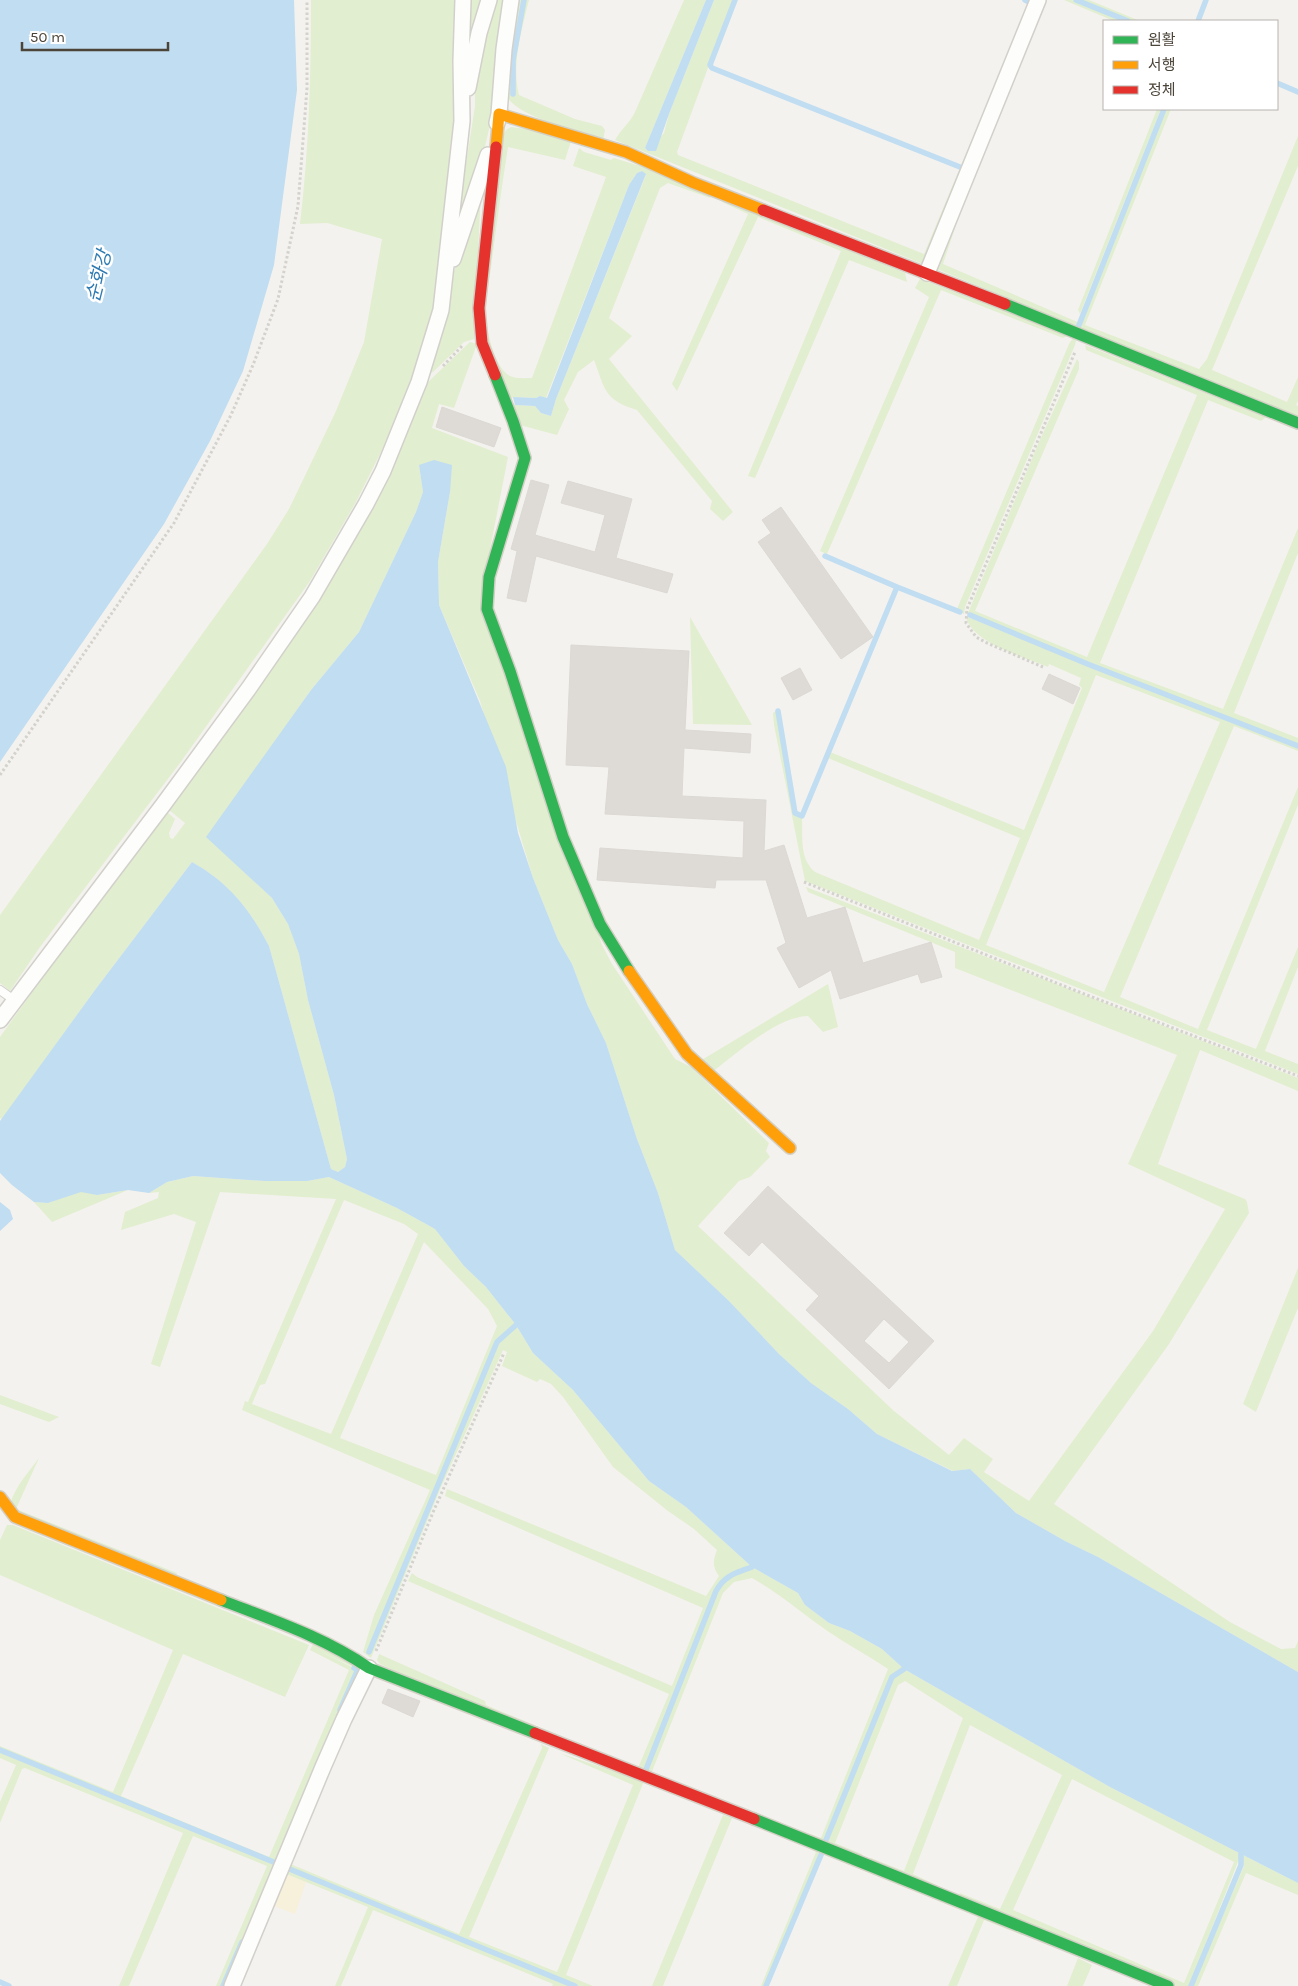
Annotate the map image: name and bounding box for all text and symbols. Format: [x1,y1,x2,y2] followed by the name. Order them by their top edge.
[22,20,169,52] scale bar
[1103,20,1278,110] legend
[30,28,65,46] text: 50 m
[1148,31,1176,49] text: 원활
[1148,56,1176,74] text: 서행
[1148,81,1176,99] text: 정체
[82,245,117,304] water label: 순화강

